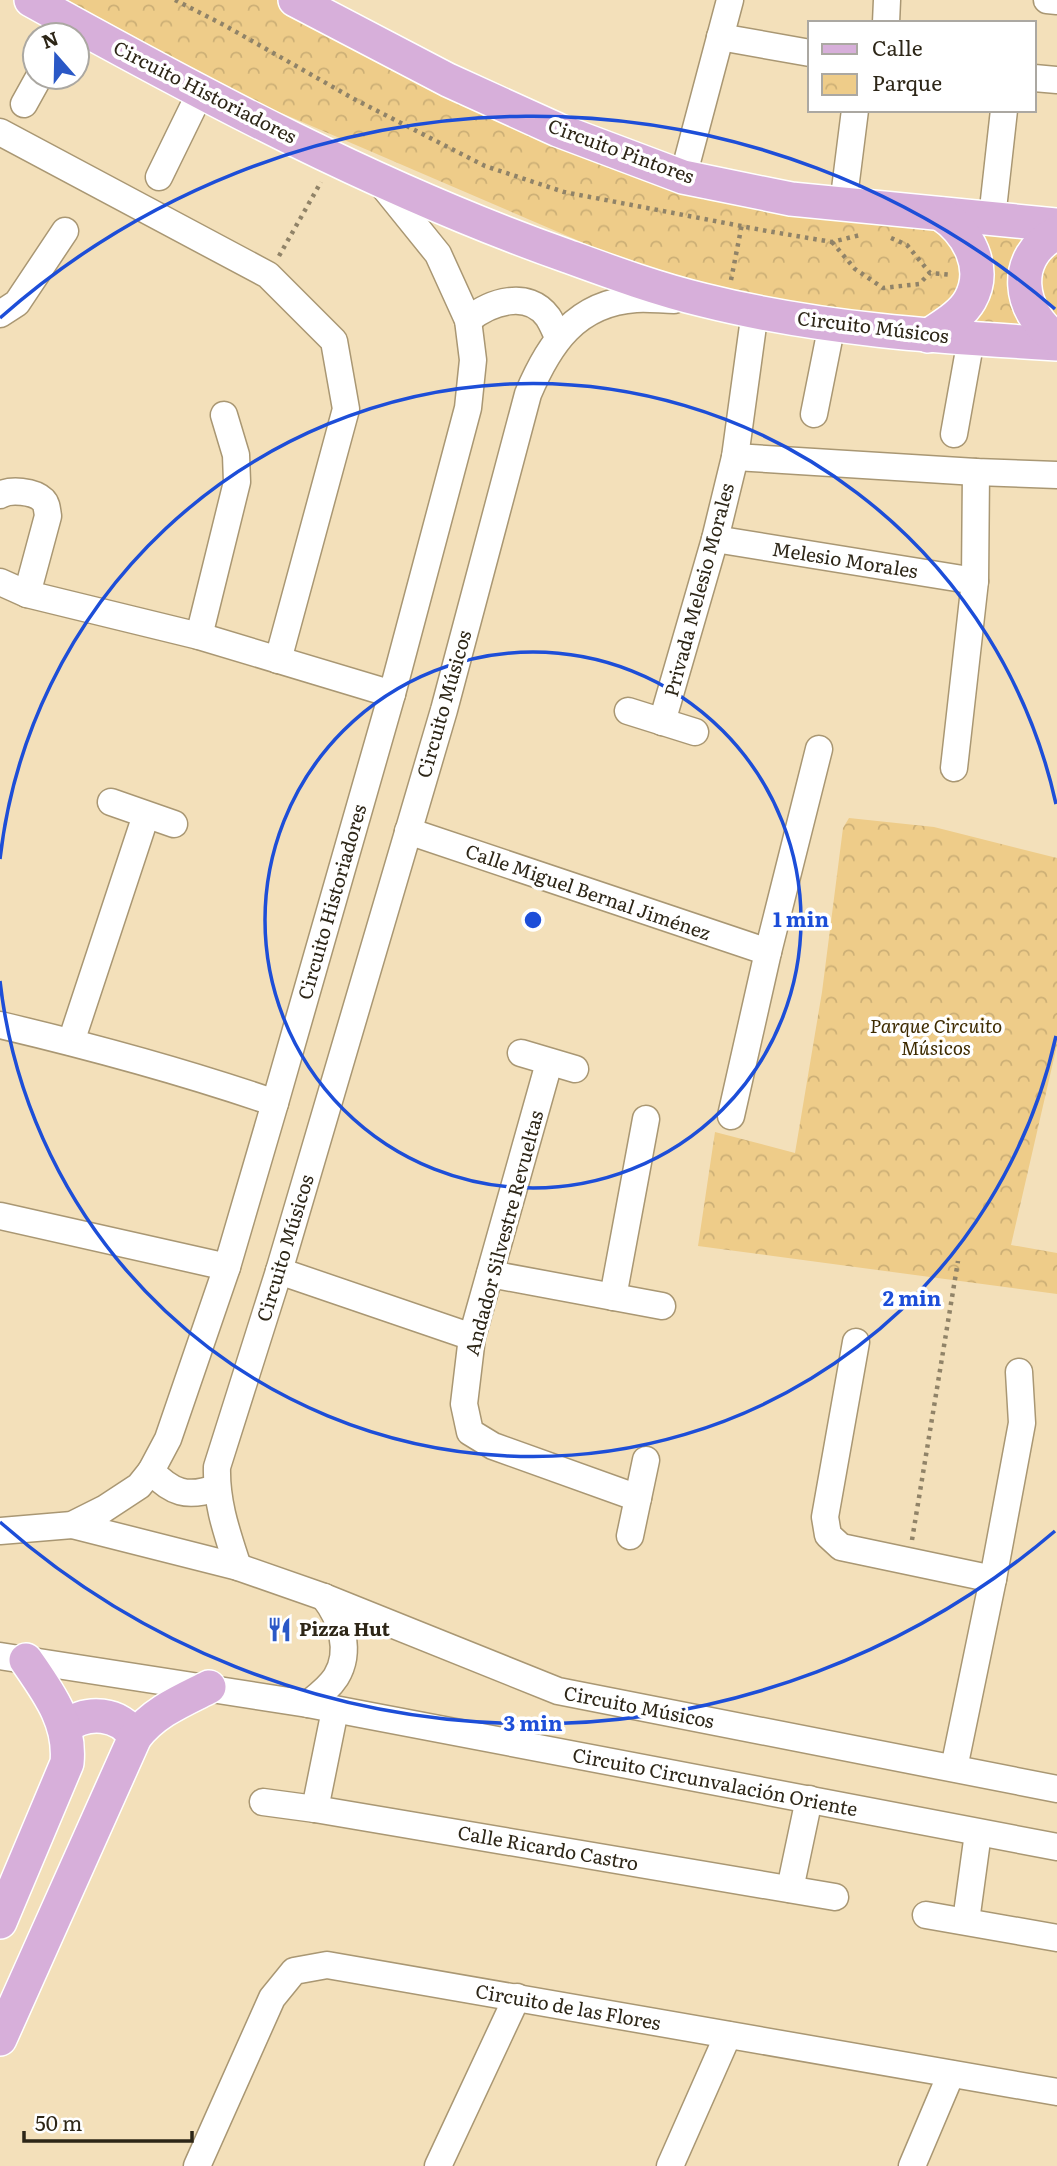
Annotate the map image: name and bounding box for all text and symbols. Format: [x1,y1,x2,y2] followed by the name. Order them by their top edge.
[21,21,91,91] north arrow
[808,21,1036,112] legend
[38,23,62,55] text: N
[872,31,923,62] text: Calle
[109,33,302,150] street label: Circuito Historiadores
[872,66,942,97] text: Parque
[544,111,699,190] street label: Circuito Pintores
[796,303,951,349] street label: Circuito Músicos
[656,479,740,700] street label: Privada Melesio Morales
[770,534,920,584] street label: Melesio Morales
[409,626,478,781] street label: Circuito Músicos
[290,800,372,1003] street label: Circuito Historiadores
[462,836,715,946] street label: Calle Miguel Bernal Jiménez
[773,902,829,933] text: 1 min
[521,908,545,932] centre of rings
[870,1011,1002,1061] park label: Parque Circuito Músicos
[457,1107,549,1358] street label: Andador Silvestre Revueltas
[248,1170,320,1325] street label: Circuito Músicos
[883,1281,942,1312] text: 2 min
[299,1614,390,1642] place label: Pizza Hut
[265,1615,293,1643] restaurant icon: Pizza Hut
[562,1678,717,1734] street label: Circuito Músicos
[503,1706,563,1737] text: 3 min
[570,1740,860,1822] street label: Circuito Circunvalación Oriente
[456,1817,641,1877] street label: Calle Ricardo Castro
[473,1976,663,2036] street label: Circuito de las Flores
[24,2100,192,2144] scale bar
[35,2106,82,2137] text: 50 m

